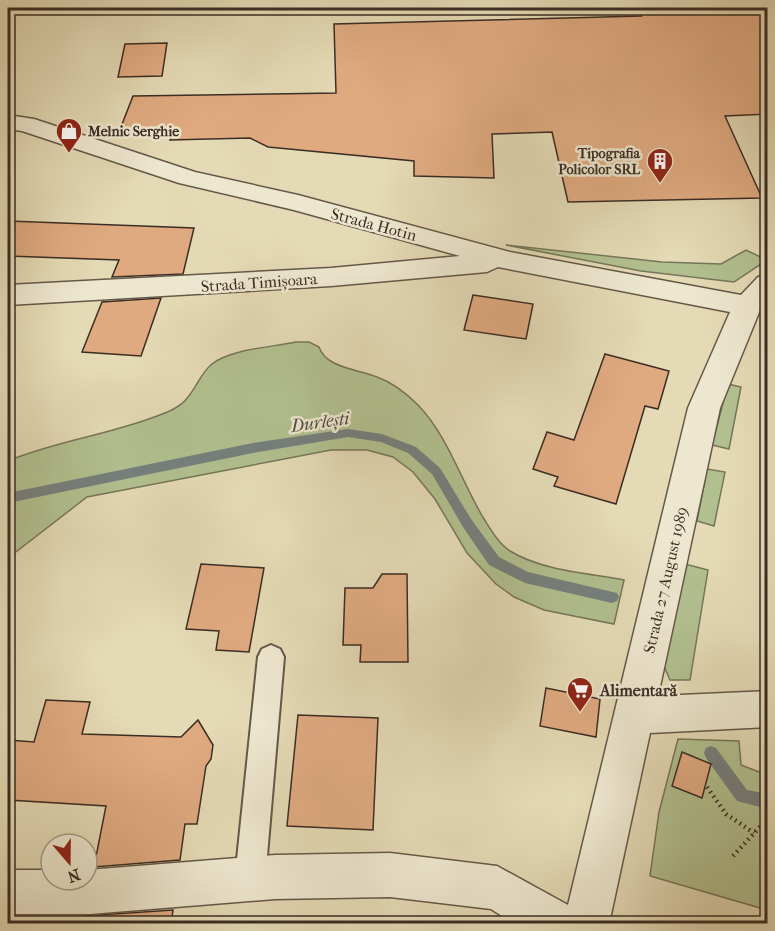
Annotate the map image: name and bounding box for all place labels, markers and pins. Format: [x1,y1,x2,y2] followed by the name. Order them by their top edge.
[54,116,84,154] shop icon: Melnic Serghie
[87,123,179,140] place label: Melnic Serghie
[558,145,641,178] place label: Tipografia Policolor SRL
[645,146,675,184] building icon: Tipografia Policolor SRL
[565,675,595,713] supermarket icon: Alimentară
[599,681,678,700] place label: Alimentară

